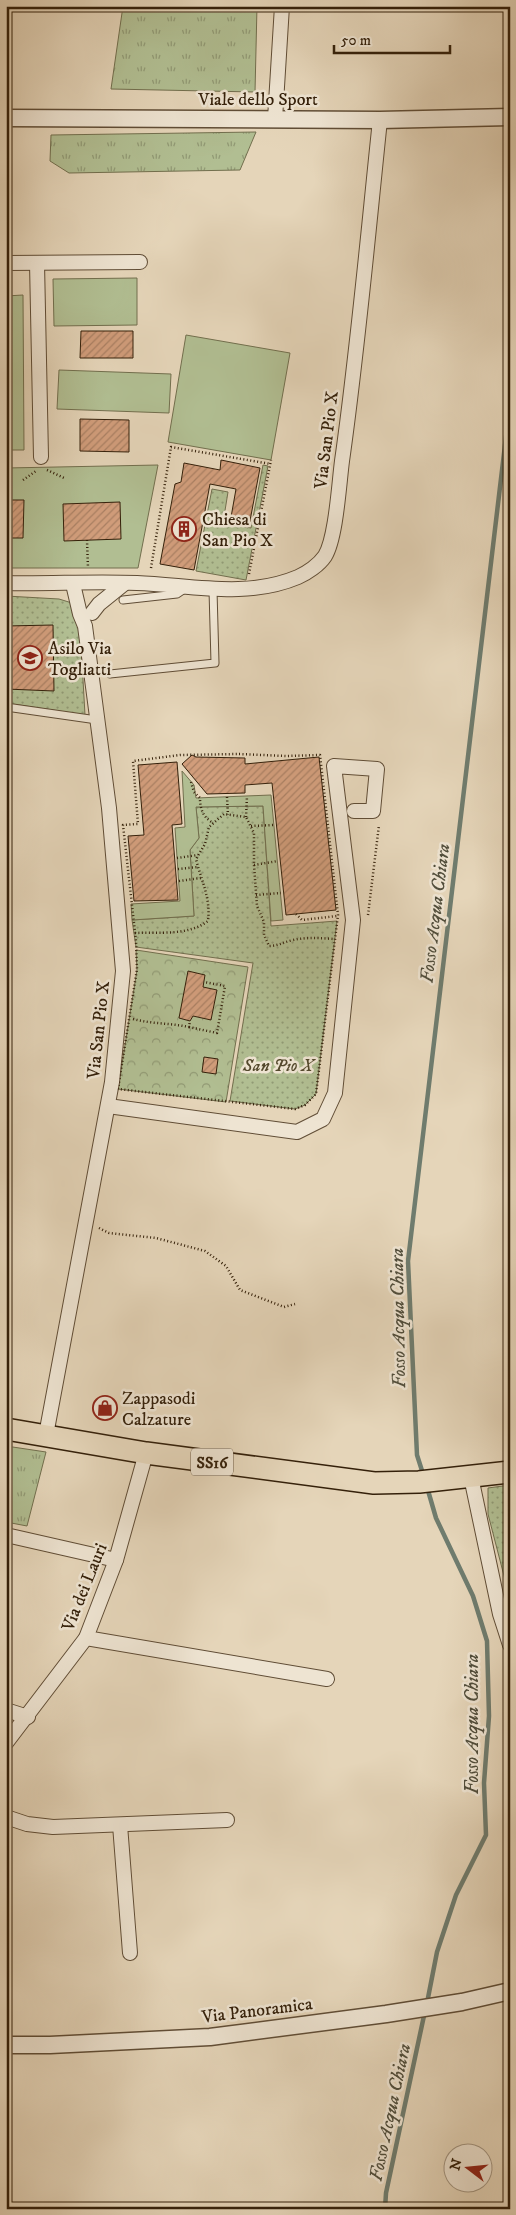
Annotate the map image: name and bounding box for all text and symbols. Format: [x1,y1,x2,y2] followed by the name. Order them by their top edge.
[334,22,450,54] scale bar
[341,31,371,50] text: 50 m
[197,89,318,111] street label: Viale dello Sport
[310,390,344,491] street label: Via San Pio X
[202,509,273,552] place label: Chiesa di San Pio X
[171,516,197,542] building icon: Chiesa di San Pio X
[48,638,112,681] place label: Asilo Via Togliatti
[17,645,43,671] school or university icon: Asilo Via Togliatti
[416,842,456,984] water label: Fosso Acqua Chiara
[83,980,115,1081] street label: Via San Pio X
[242,1055,317,1077] park label: San Pio X
[386,1248,412,1388] water label: Fosso Acqua Chiara
[122,1388,195,1431] place label: Zappasodi Calzature
[92,1395,118,1421] shop icon: Zappasodi Calzature
[191,1448,233,1475] road number: SS16
[57,1540,113,1636] street label: Via dei Lauri
[461,1654,485,1794] water label: Fosso Acqua Chiara
[199,1993,314,2029] street label: Via Panoramica
[365,2041,417,2184] water label: Fosso Acqua Chiara
[444,2142,494,2192] north arrow
[446,2156,467,2173] text: N

